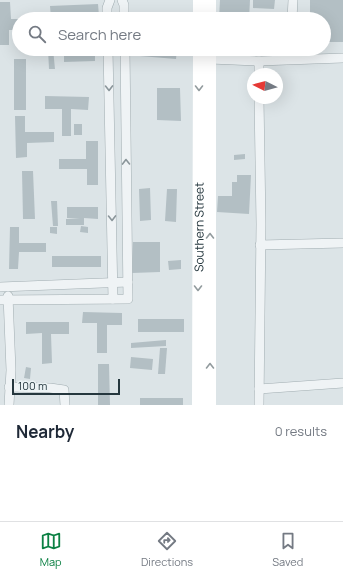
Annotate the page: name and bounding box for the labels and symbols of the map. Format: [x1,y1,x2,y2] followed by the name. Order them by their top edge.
[247,68,283,104] north arrow
[105,85,113,91] one-way arrow
[195,85,203,91] one-way arrow
[122,159,130,165] one-way arrow
[190,182,207,272] street label: Southern Street
[108,215,116,221] one-way arrow
[206,233,214,239] one-way arrow
[194,285,202,291] one-way arrow
[206,363,214,369] one-way arrow
[12,377,120,396] scale bar

